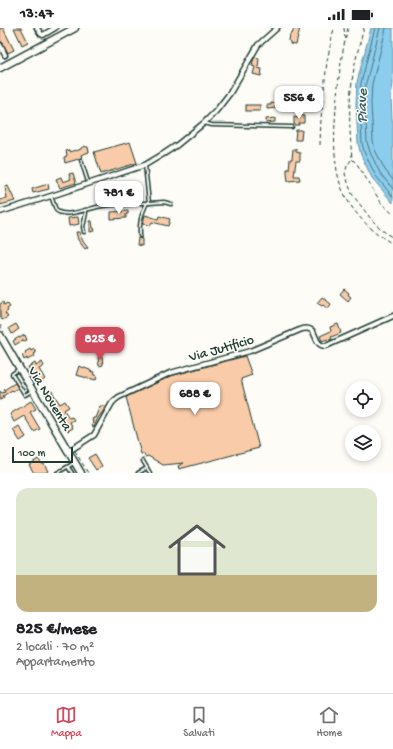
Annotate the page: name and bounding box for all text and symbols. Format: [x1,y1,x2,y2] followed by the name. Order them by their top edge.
[20,5,53,23] text: 13:47
[271,86,327,120] pin: 556 €
[353,87,373,123] water label: Piave
[283,91,315,106] text: 556 €
[91,181,147,215] pin: 781 €
[104,186,134,201] text: 781 €
[72,327,128,361] pin: 825 €
[84,332,116,347] text: 825 €
[186,332,256,367] street label: Via Jutificio
[23,363,75,436] street label: Via Noventa
[345,381,381,461] map controls
[345,381,381,417] button: locate
[167,382,223,416] pin: 688 €
[179,387,211,402] text: 688 €
[345,425,381,461] button: layers
[12,445,73,464] scale bar
[18,448,45,460] text: 100 m
[161,514,233,586] icon: home
[16,620,97,640] text: 825 €/mese
[16,640,94,655] text: 2 locali · 70 m²
[16,655,95,670] text: Appartamento
[51,704,82,740] tab: Mappa
[183,704,215,740] tab: Salvati
[317,704,342,740] tab: Home

